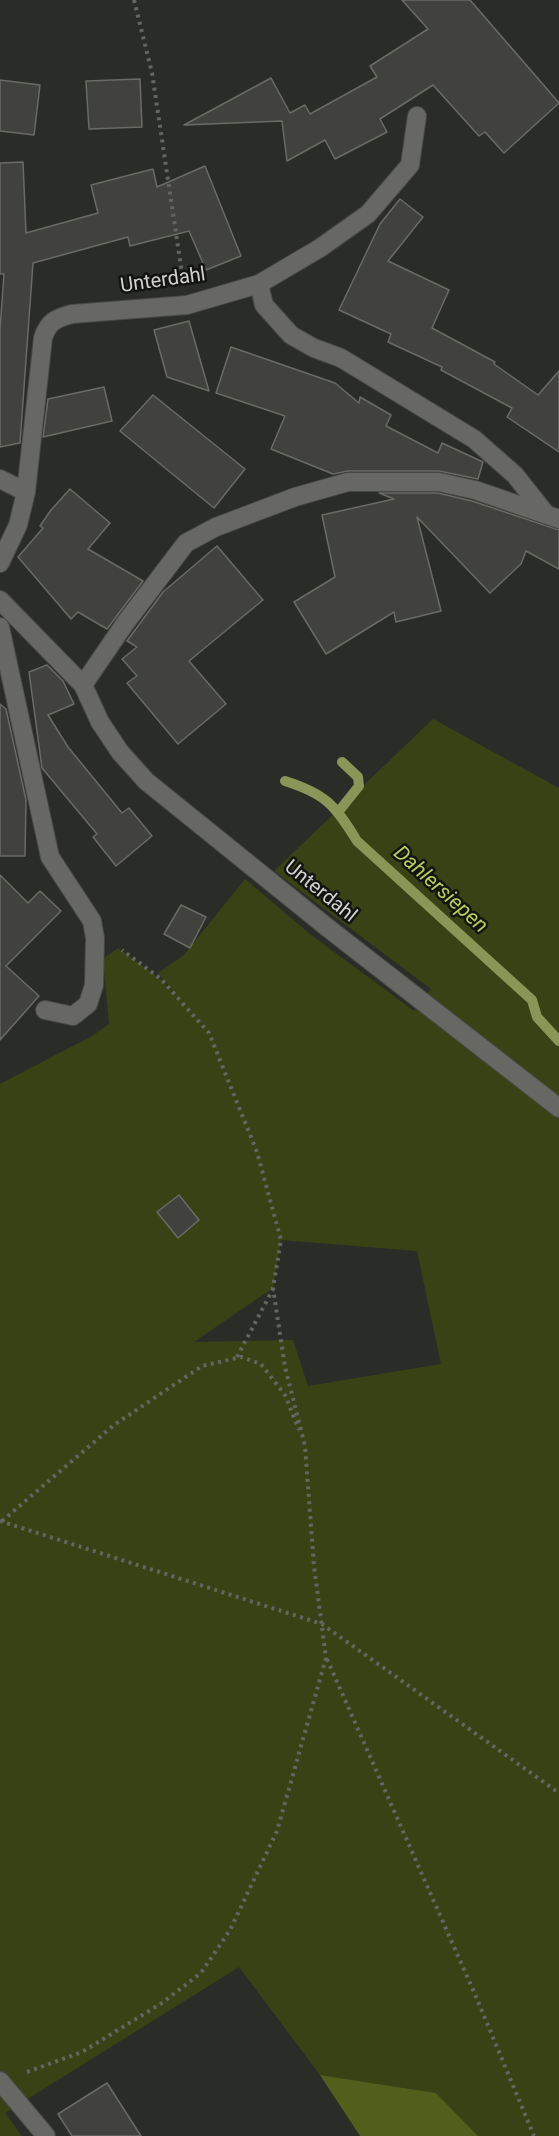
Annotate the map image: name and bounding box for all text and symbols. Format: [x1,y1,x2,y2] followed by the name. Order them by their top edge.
[119,263,207,299] street label: Unterdahl
[388,841,492,939] water label: Dahlersiepen
[279,856,361,928] street label: Unterdahl

